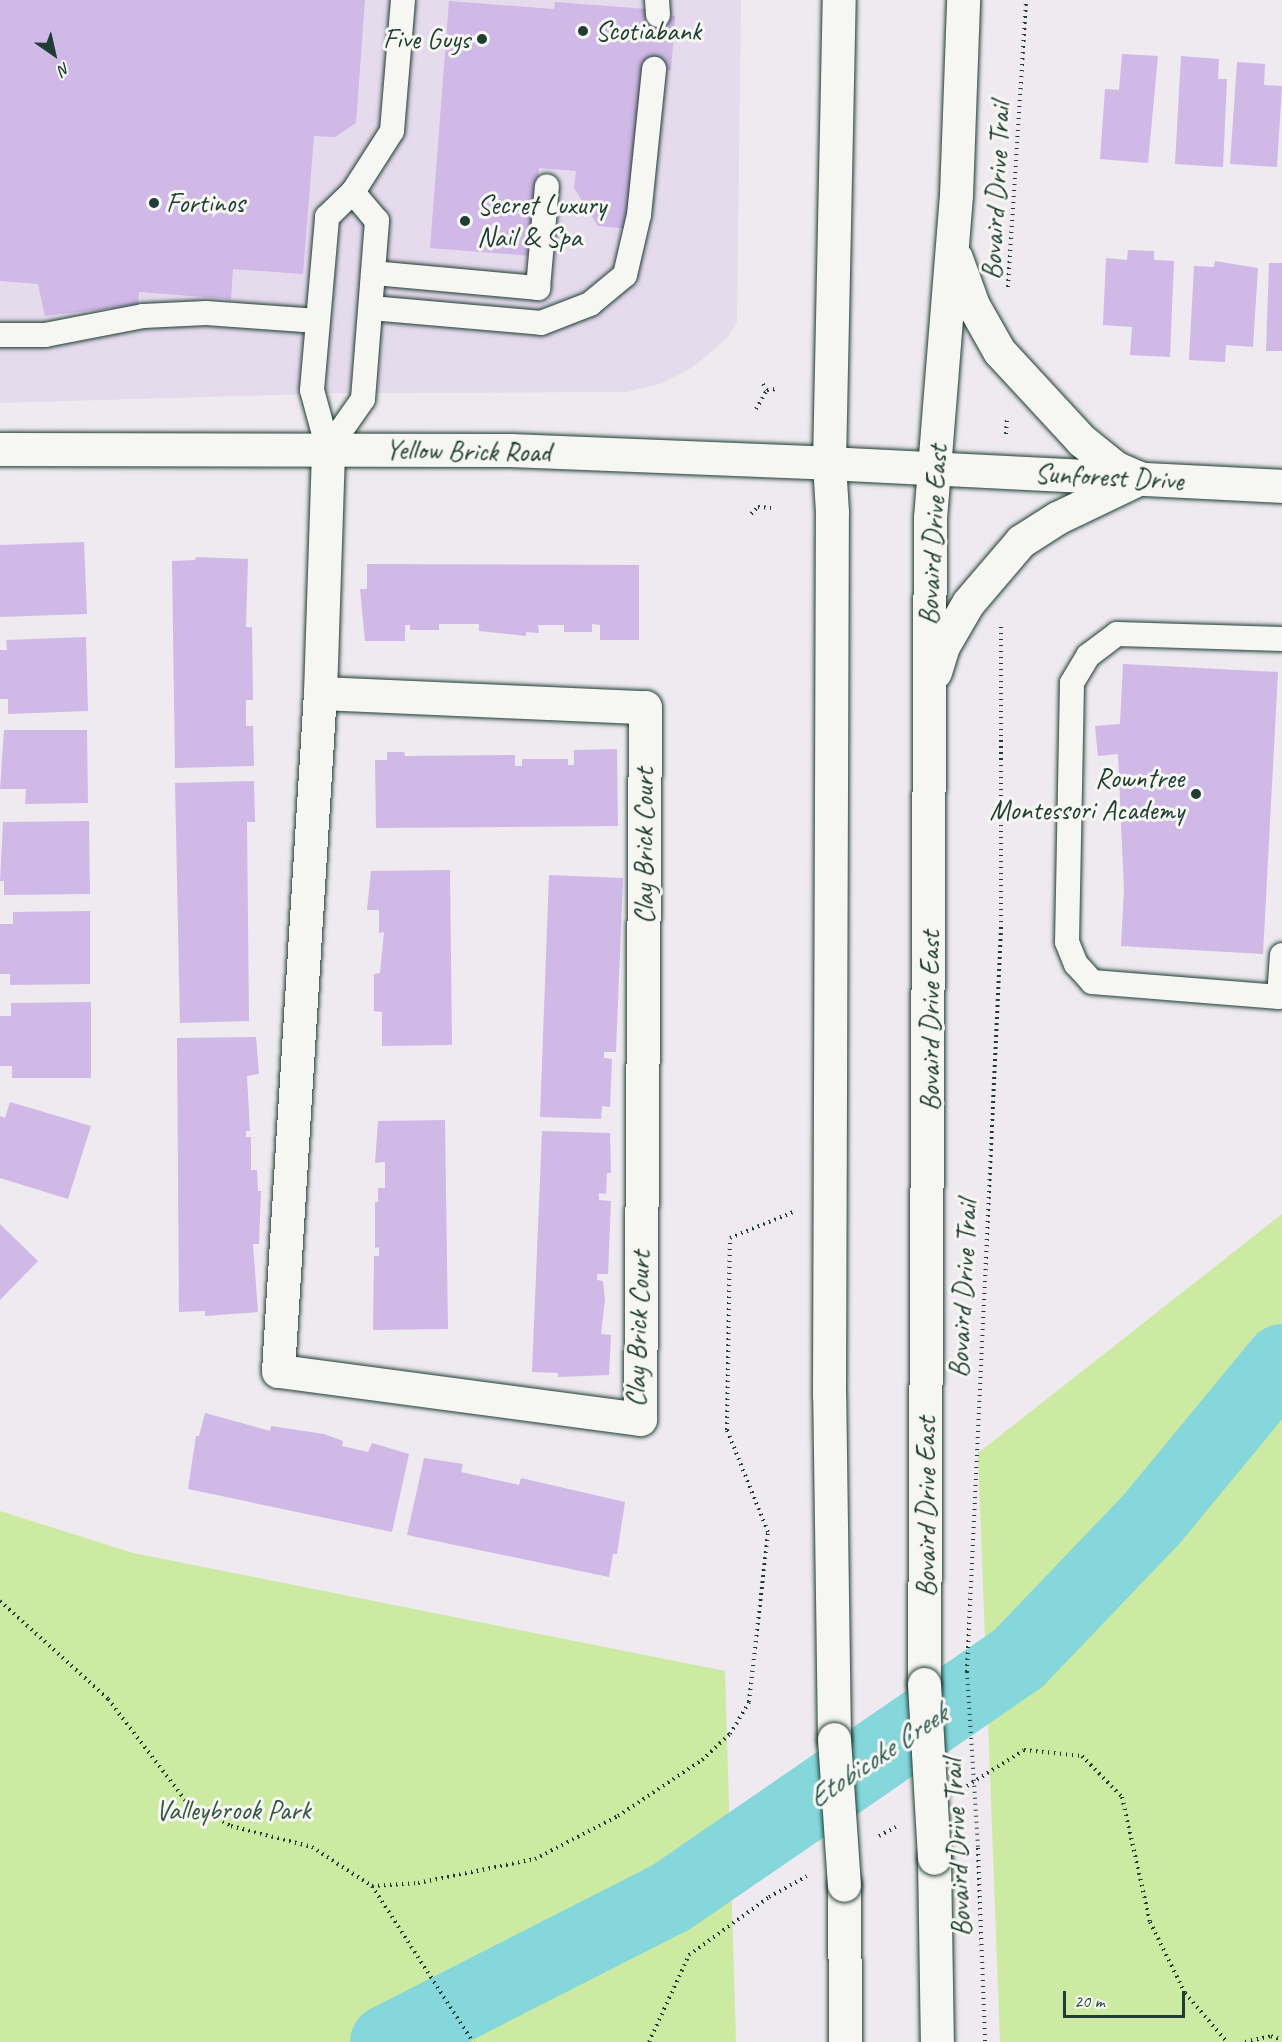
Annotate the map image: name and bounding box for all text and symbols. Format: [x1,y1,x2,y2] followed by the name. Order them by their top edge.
[595,14,701,48] place label: Scotiabank
[383,22,470,56] place label: Five Guys
[24,24,84,84] north arrow
[576,24,590,38] marker: Scotiabank
[475,32,489,46] marker: Five Guys
[54,58,74,80] text: N
[975,101,1017,281] street label: Bovaird Drive Trail
[166,186,245,220] place label: Fortinos
[477,188,605,254] place label: Secret Luxury Nail & Spa
[147,196,161,210] marker: Fortinos
[458,214,472,228] marker: Secret Luxury Nail & Spa
[385,433,551,469] street label: Yellow Brick Road
[911,444,955,626] street label: Bovaird Drive East
[1034,456,1184,498] street label: Sunforest Drive
[990,761,1184,827] place label: Rowntree Montessori Academy
[627,768,661,924] street label: Clay Brick Court
[1189,787,1203,801] marker: Rowntree Montessori Academy
[913,930,947,1112] street label: Bovaird Drive East
[942,1199,984,1379] street label: Bovaird Drive Trail
[618,1250,658,1408] street label: Clay Brick Court
[909,1416,943,1598] street label: Bovaird Drive East
[800,1696,954,1816] water label: Etobicoke Creek
[936,1758,978,1938] street label: Bovaird Drive Trail
[155,1793,311,1827] park label: Valleybrook Park
[1066,1979,1188,2017] scale bar
[1074,1990,1105,2012] text: 20 m

